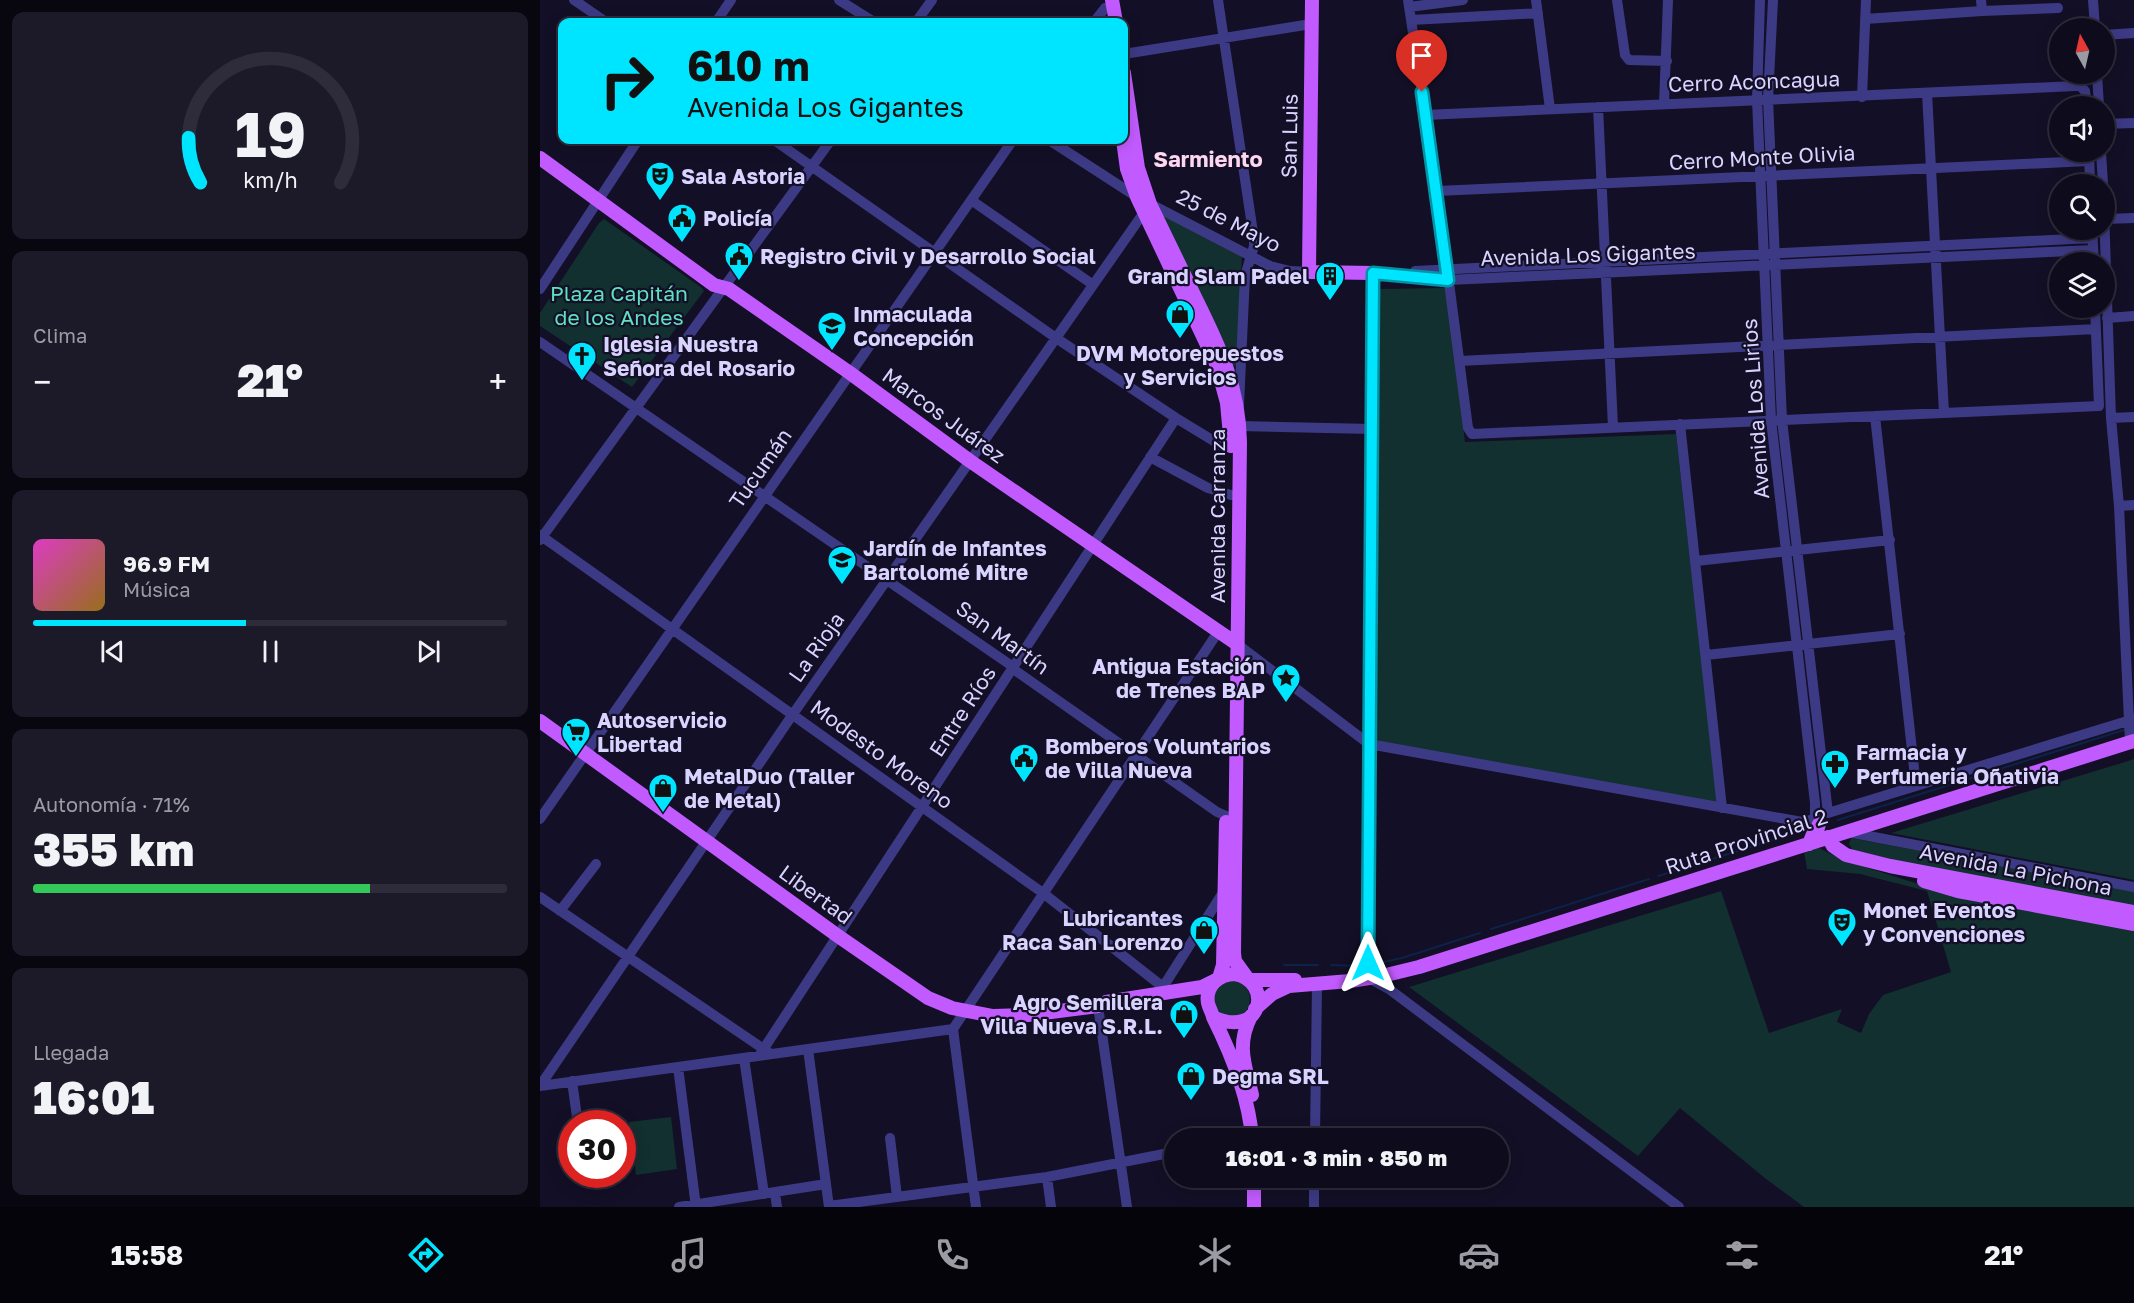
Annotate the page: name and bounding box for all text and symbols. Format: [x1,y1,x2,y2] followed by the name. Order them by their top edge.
[2049,18,2115,84] north arrow
[2049,18,2115,318] map controls
[1396,30,1447,92] pin
[1405,39,1438,72] icon: arrive
[687,40,810,90] text: 610 m
[588,42,666,120] icon: right
[1668,65,1840,97] street label: Cerro Aconcagua
[687,91,964,123] text: Avenida Los Gigantes
[1275,94,1303,178] street label: San Luis
[234,96,306,171] text: 19
[2049,96,2115,162] button: sound
[1668,139,1856,175] street label: Cerro Monte Olivia
[1153,145,1263,172] district label: Sarmiento
[644,160,676,202] theatre icon: Sala Astoria
[681,163,805,189] place label: Sala Astoria
[243,167,297,193] text: km/h
[2049,174,2115,240] button: search
[1173,183,1285,257] street label: 25 de Mayo
[666,202,698,244] public building icon: Policía
[703,205,772,231] place label: Policía
[1480,237,1696,271] street label: Avenida Los Gigantes
[723,240,755,282] public building icon: Registro Civil y Desarrollo Social
[760,243,1096,269] place label: Registro Civil y Desarrollo Social
[2049,252,2115,318] button: layers
[1314,260,1346,302] building icon: Grand Slam Padel
[1127,263,1309,289] place label: Grand Slam Padel
[550,280,688,330] park label: Plaza Capitán de los Andes
[1164,298,1196,340] shop icon: DVM Motorepuestos y Servicios
[853,301,974,351] place label: Inmaculada Concepción
[816,310,848,352] school or university icon: Inmaculada Concepción
[1736,318,1774,500] street label: Avenida Los Lirios
[33,323,87,347] text: Clima
[603,331,795,381] place label: Iglesia Nuestra Señora del Rosario
[566,340,598,382] church icon: Iglesia Nuestra Señora del Rosario
[1076,340,1284,390] place label: DVM Motorepuestos y Servicios
[237,353,303,407] text: 21°
[33,362,51,401] text: −
[489,362,507,401] text: +
[878,362,1010,468] street label: Marcos Juárez
[723,423,797,513] street label: Tucumán
[1204,429,1230,603] street label: Avenida Carranza
[863,535,1047,585] place label: Jardín de Infantes Bartolomé Mitre
[826,544,858,586] school or university icon: Jardín de Infantes Bartolomé Mitre
[123,550,210,577] text: 96.9 FM
[123,577,190,601] text: Música
[951,594,1055,680] street label: San Martín
[783,607,849,687] street label: La Rioja
[96,635,129,668] icon: previous
[254,635,287,668] icon: pause
[412,635,445,668] icon: next
[1092,653,1265,703] place label: Antigua Estación de Trenes BAP
[923,661,1001,761] street label: Entre Ríos
[1270,662,1302,704] place icon: Antigua Estación de Trenes BAP
[806,694,958,814] street label: Modesto Moreno
[597,707,727,757] place label: Autoservicio Libertad
[560,716,592,758] supermarket icon: Autoservicio Libertad
[1045,733,1271,783] place label: Bomberos Voluntarios de Villa Nueva
[1856,739,2059,789] place label: Farmacia y Perfumeria Oñativia
[1008,742,1040,784] public building icon: Bomberos Voluntarios de Villa Nueva
[1819,748,1851,790] pharmacy icon: Farmacia y Perfumeria Oñativia
[684,763,855,813] place label: MetalDuo (Taller de Metal)
[647,772,679,814] shop icon: MetalDuo (Taller de Metal)
[33,792,190,816] text: Autonomía · 71%
[1661,802,1831,880] street label: Ruta Provincial 2
[33,822,194,876] text: 355 km
[1918,838,2114,900] street label: Avenida La Pichona
[774,859,858,929] street label: Libertad
[1863,897,2026,947] place label: Monet Eventos y Convenciones
[1002,905,1183,955] place label: Lubricantes Raca San Lorenzo
[1826,906,1858,948] theatre icon: Monet Eventos y Convenciones
[1188,914,1220,956] shop icon: Lubricantes Raca San Lorenzo
[1336,931,1400,995] position arrow
[980,989,1163,1039] place label: Agro Semillera Villa Nueva S.R.L.
[1168,998,1200,1040] shop icon: Agro Semillera Villa Nueva S.R.L.
[33,1040,109,1064] text: Llegada
[1175,1060,1207,1102] shop icon: Degma SRL
[1212,1063,1329,1089] place label: Degma SRL
[33,1070,154,1124] text: 16:01
[558,1110,636,1188] speed limit sign: 30
[1226,1144,1447,1171] text: 16:01 · 3 min · 850 m
[405,1234,447,1276] icon: directions
[668,1234,710,1276] icon: music
[931,1234,973,1276] icon: phone
[1194,1234,1236,1276] icon: climate
[1458,1234,1500,1276] icon: car
[1721,1234,1763,1276] icon: filters
[111,1239,183,1271] text: 15:58
[1984,1239,2023,1271] text: 21°

